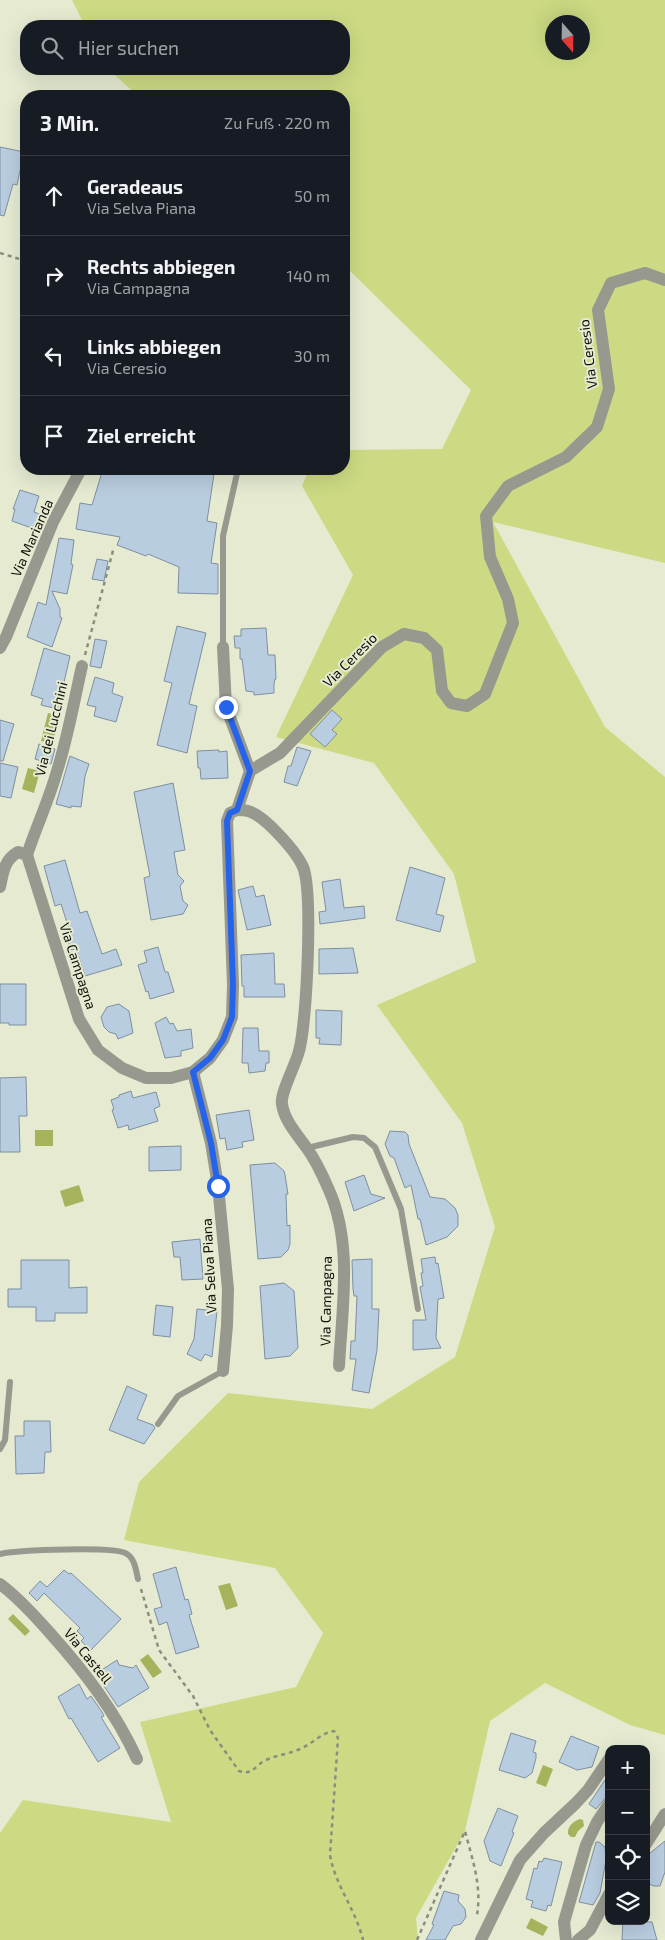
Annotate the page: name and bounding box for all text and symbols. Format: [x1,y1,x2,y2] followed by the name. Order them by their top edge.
[545,15,590,60] north arrow
[20,20,350,75] search box
[38,34,66,62] icon: search
[78,36,179,59] text: Hier suchen
[40,110,99,135] text: 3 Min.
[224,113,330,132] text: Zu Fuß · 220 m
[87,175,183,198] text: Geradeaus
[40,182,68,210] icon: ahead
[294,186,330,205] text: 50 m
[87,198,196,217] text: Via Selva Piana
[87,255,235,278] text: Rechts abbiegen
[40,262,68,290] icon: right
[287,266,330,285] text: 140 m
[87,278,190,297] text: Via Campagna
[575,318,600,390] street label: Via Ceresio
[87,335,221,358] text: Links abbiegen
[40,342,68,370] icon: left
[294,346,330,365] text: 30 m
[87,358,167,377] text: Via Ceresio
[40,422,68,450] icon: arrive
[87,424,196,447] text: Ziel erreicht
[7,496,56,579] street label: Via Marianda
[319,629,380,690] street label: Via Ceresio
[31,680,70,778] street label: Via dei Lucchini
[215,696,238,719] route end
[56,920,100,1011] street label: Via Campagna
[207,1175,230,1198] route start
[198,1218,219,1314] street label: Via Selva Piana
[316,1256,335,1346] street label: Via Campagna
[61,1624,117,1688] street label: Via Castell
[605,1745,650,1925] map controls
[605,1745,650,1790] button: +
[605,1790,650,1835] button: −
[605,1835,650,1880] button: locate
[605,1880,650,1925] button: layers

